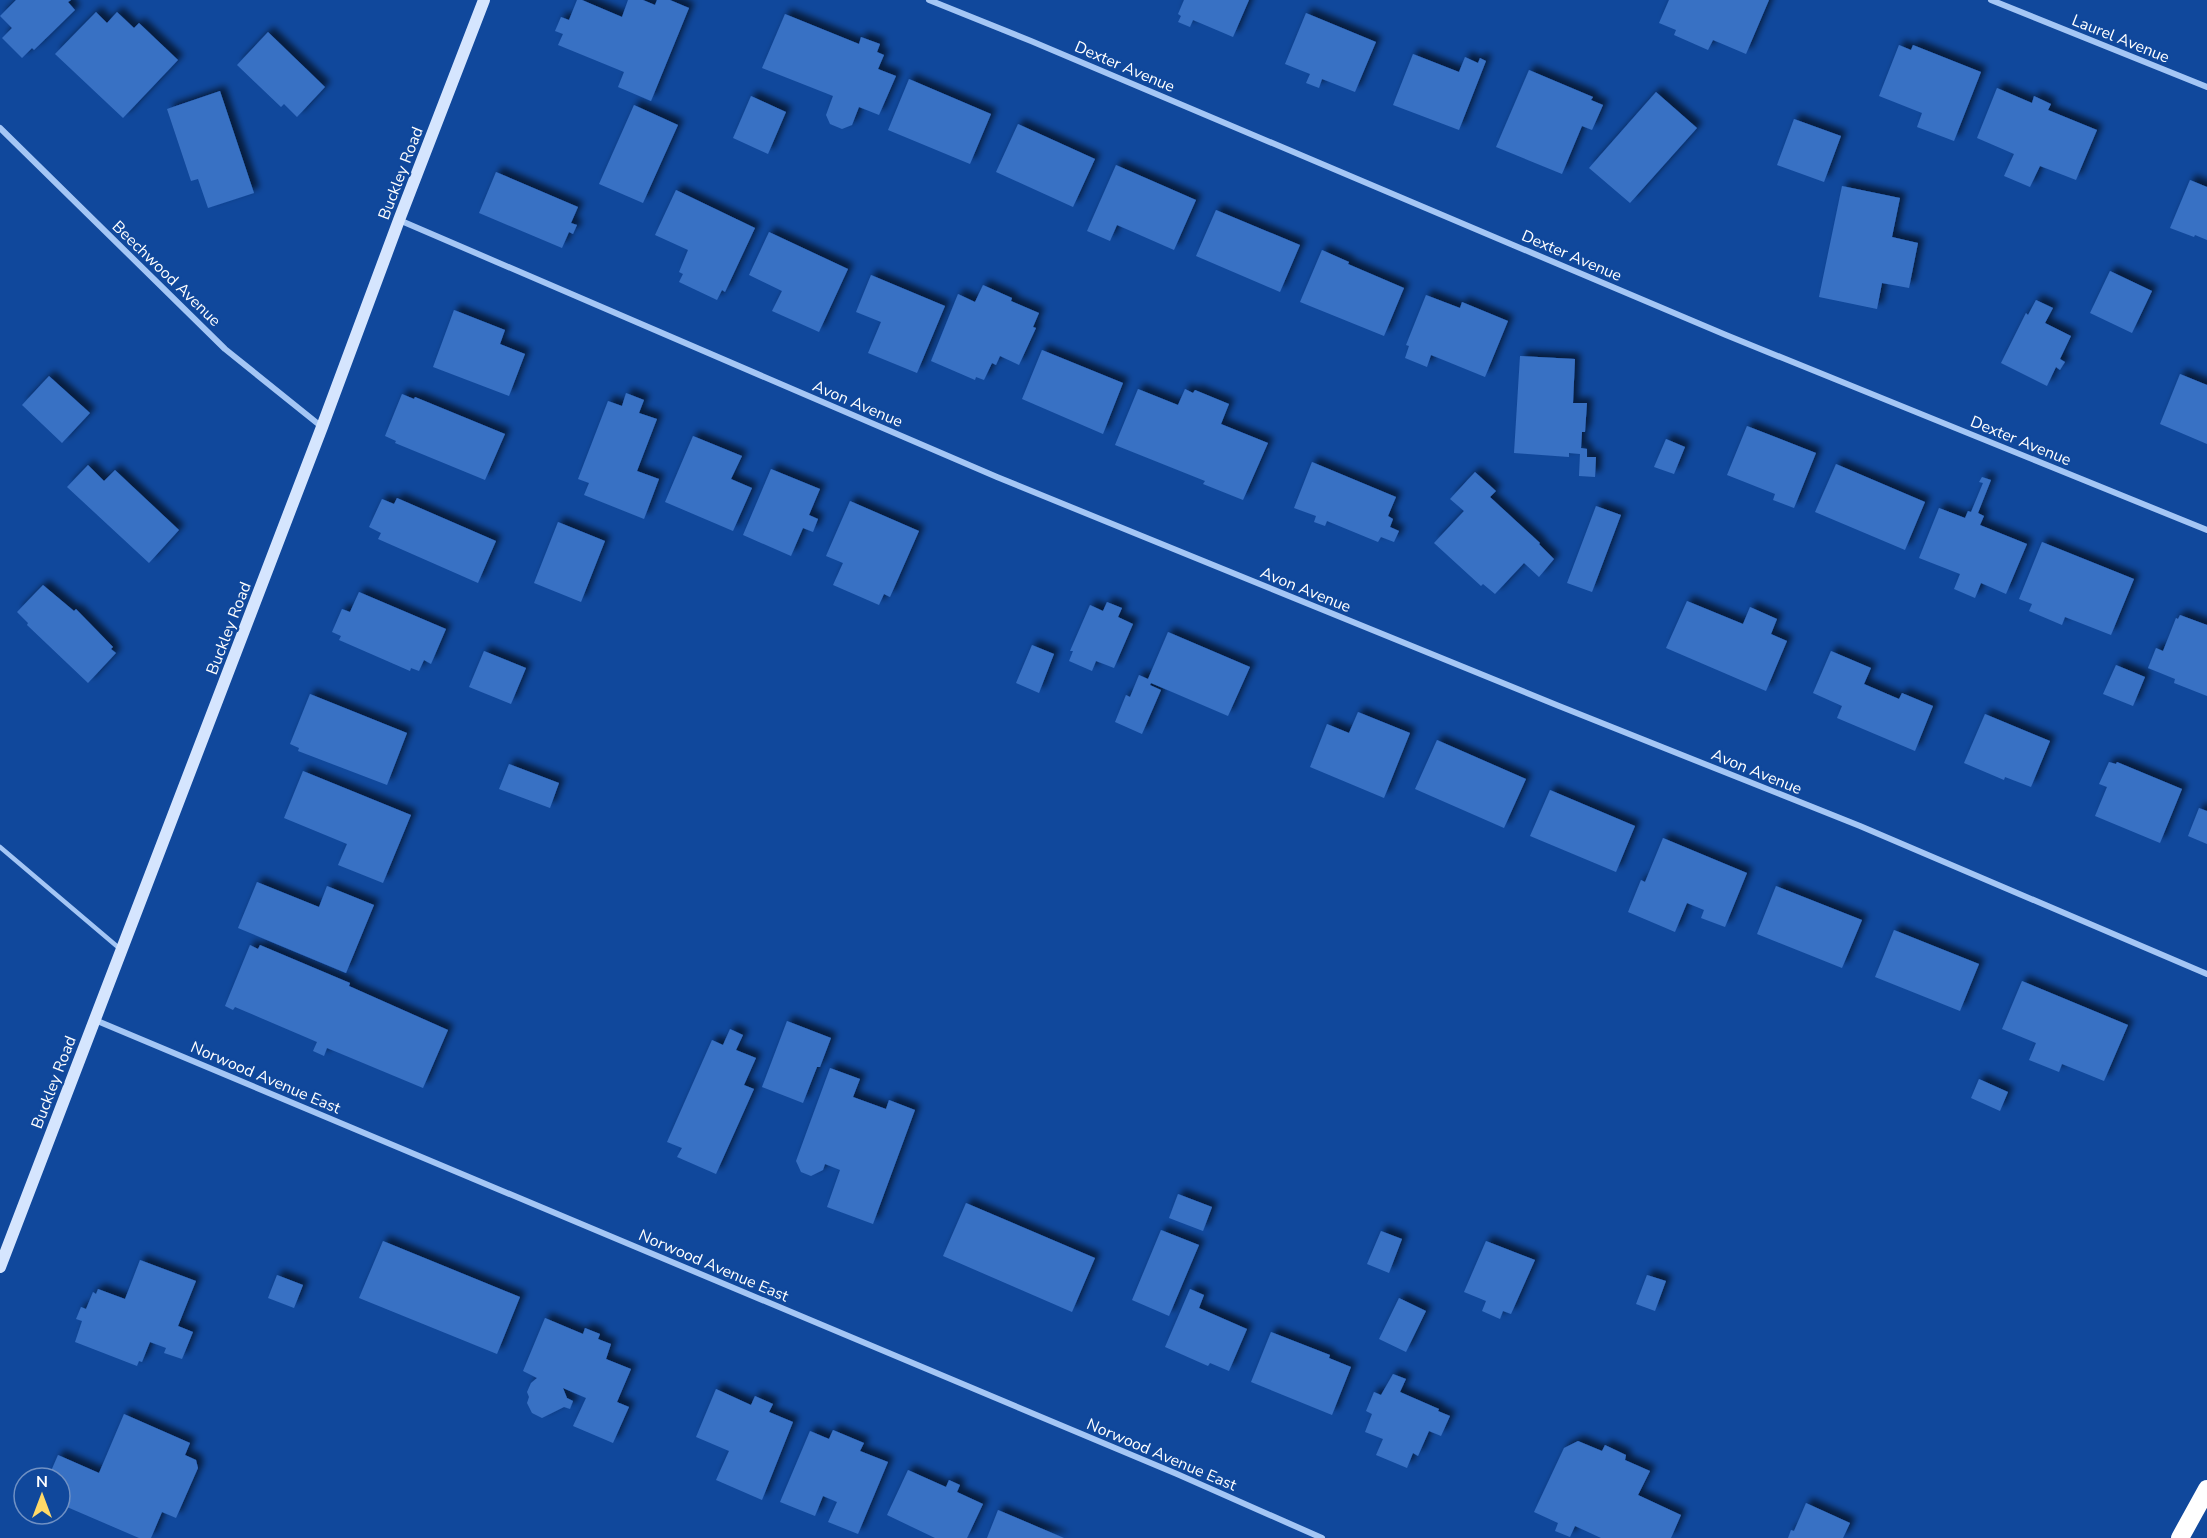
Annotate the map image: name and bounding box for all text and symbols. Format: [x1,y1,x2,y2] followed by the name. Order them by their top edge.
[2068,9,2173,69] street label: Laurel Avenue
[1071,36,1178,98] street label: Dexter Avenue
[373,124,429,223] street label: Buckley Road
[107,216,225,331] street label: Beechwood Avenue
[1518,225,1625,287] street label: Dexter Avenue
[809,375,906,433] street label: Avon Avenue
[1967,411,2074,471] street label: Dexter Avenue
[1257,562,1354,618] street label: Avon Avenue
[201,579,257,678] street label: Buckley Road
[1708,744,1805,800] street label: Avon Avenue
[26,1033,82,1132] street label: Buckley Road
[187,1036,344,1120] street label: Norwood Avenue East
[635,1224,792,1308] street label: Norwood Avenue East
[1083,1413,1240,1497] street label: Norwood Avenue East
[12,1466,72,1526] north arrow
[36,1471,48,1493] text: N

